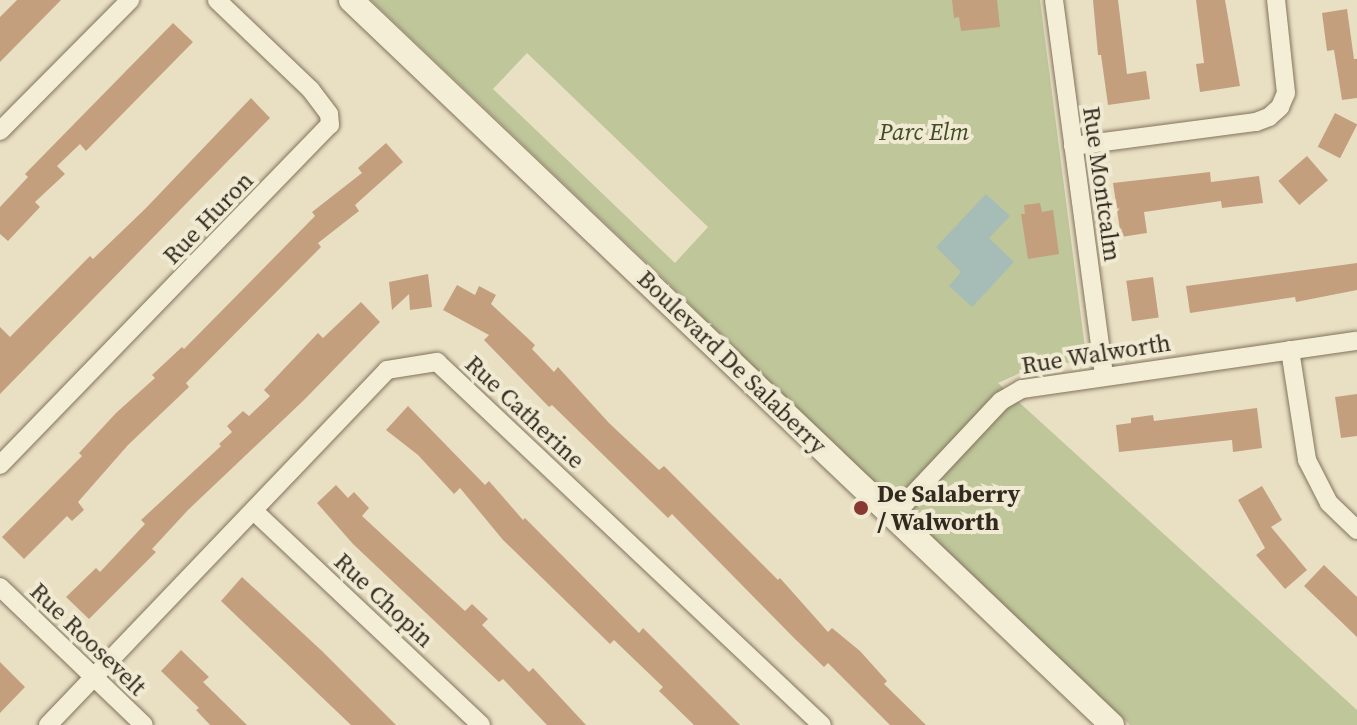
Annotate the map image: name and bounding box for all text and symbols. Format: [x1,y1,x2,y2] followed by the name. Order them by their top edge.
[1077,105,1127,263] street label: Rue Montcalm
[879,118,969,146] park label: Parc Elm
[157,166,259,270] street label: Rue Huron
[632,264,832,460] street label: Boulevard De Salaberry
[1019,328,1173,380] street label: Rue Walworth
[459,349,591,475] street label: Rue Catherine
[877,480,1020,536] place label: De Salaberry / Walworth
[852,499,870,517] marker: De Salaberry / Walworth
[328,547,440,653] street label: Rue Chopin
[24,577,152,701] street label: Rue Roosevelt

